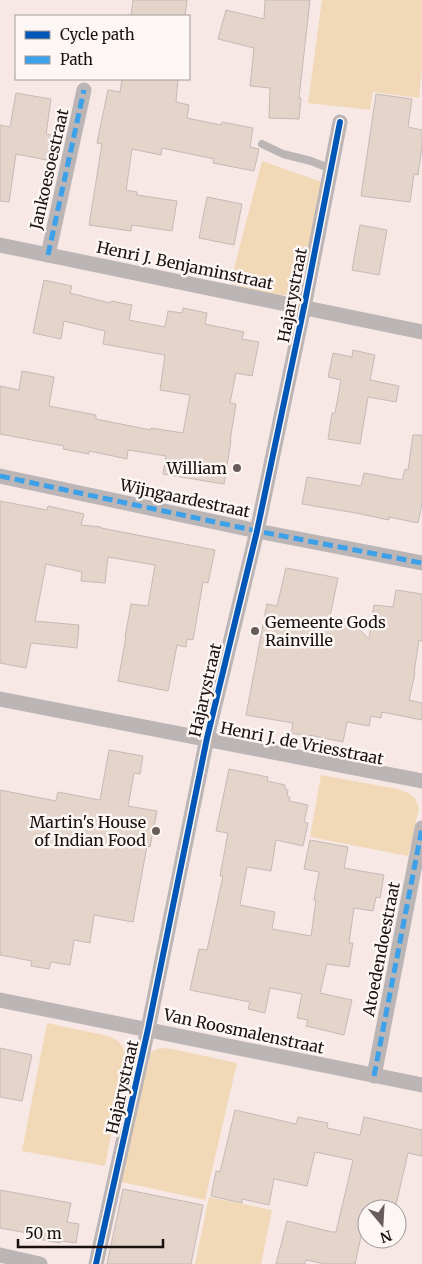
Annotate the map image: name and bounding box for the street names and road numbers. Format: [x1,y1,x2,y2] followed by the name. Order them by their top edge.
[25,106,73,232] street label: Jankoesoestraat
[95,237,276,294] street label: Henri J. Benjaminstraat
[273,245,311,344] street label: Hajarystraat
[117,474,253,522] street label: Wijngaardestraat
[184,640,226,739] street label: Hajarystraat
[219,717,386,769] street label: Henri J. de Vriesstraat
[358,879,404,1019] street label: Atoedendoestraat
[161,1004,327,1058] street label: Van Roosmalenstraat
[101,1037,143,1136] street label: Hajarystraat

